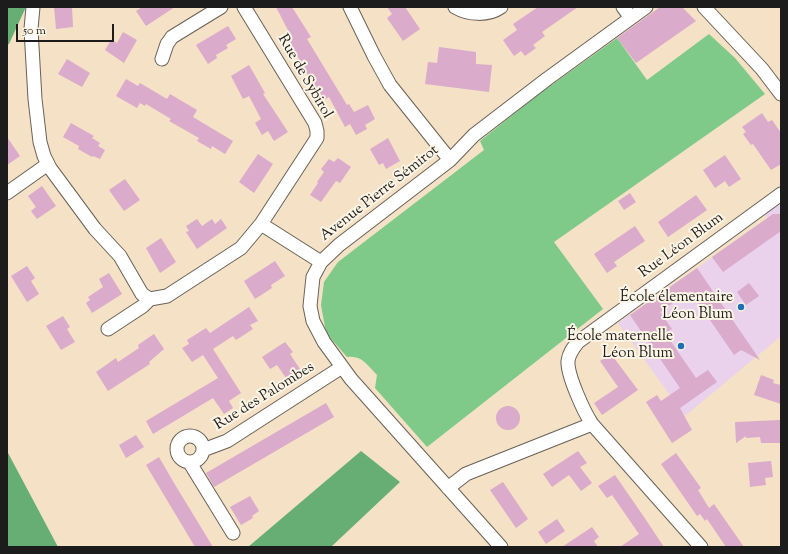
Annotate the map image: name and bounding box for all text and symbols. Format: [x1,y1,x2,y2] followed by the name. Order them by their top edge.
[18,16,116,42] scale bar
[23,22,46,40] text: 50 m
[273,32,335,122] street label: Rue de Sybirol
[317,142,443,246] street label: Avenue Pierre Sémirot
[636,209,728,283] street label: Rue Léon Blum
[620,289,733,324] place label: École élementaire Léon Blum
[736,302,746,312] marker: École élementaire Léon Blum
[567,328,673,363] place label: École maternelle Léon Blum
[676,341,686,351] marker: École maternelle Léon Blum
[212,359,318,435] street label: Rue des Palombes

